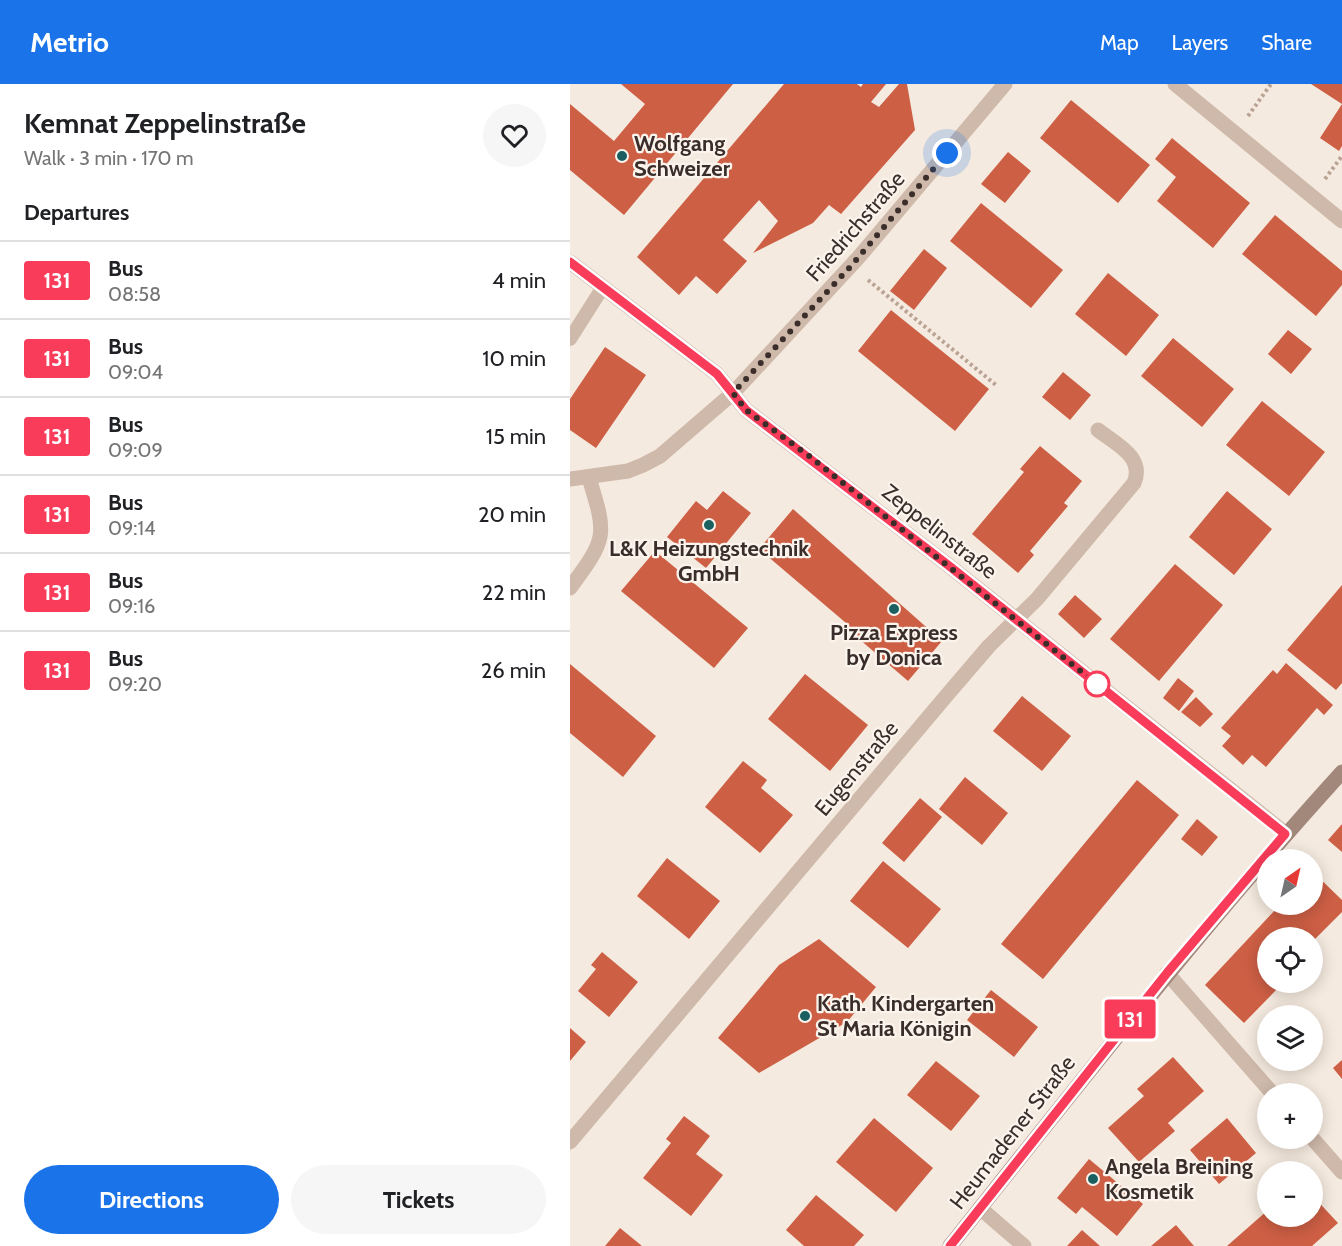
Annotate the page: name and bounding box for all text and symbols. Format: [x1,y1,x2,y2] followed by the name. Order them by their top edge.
[30,25,109,59] text: Metrio
[1100,30,1139,55] text: Map
[1172,30,1228,55] text: Layers
[1261,30,1312,55] text: Share
[483,104,546,167] button: heart
[24,106,306,140] text: Kemnat Zeppelinstraße
[634,130,731,182] place label: Wolfgang Schweizer
[932,138,962,168] your location
[24,146,194,170] text: Walk · 3 min · 170 m
[615,149,629,163] marker: Wolfgang Schweizer
[800,166,910,287] street label: Friedrichstraße
[24,199,129,226] text: Departures
[108,255,143,282] text: Bus
[492,267,546,294] text: 4 min
[44,268,70,293] text: 131
[108,282,161,306] text: 08:58
[108,333,143,360] text: Bus
[482,345,546,372] text: 10 min
[44,346,70,371] text: 131
[108,360,163,384] text: 09:04
[108,411,143,438] text: Bus
[486,423,546,450] text: 15 min
[44,424,70,449] text: 131
[108,438,163,462] text: 09:09
[877,478,1003,585] street label: Zeppelinstraße
[108,489,143,516] text: Bus
[478,501,546,528] text: 20 min
[44,502,70,527] text: 131
[108,516,156,540] text: 09:14
[702,518,716,532] marker: L&K Heizungstechnik GmbH
[609,535,809,587] place label: L&K Heizungstechnik GmbH
[108,567,143,594] text: Bus
[482,579,546,606] text: 22 min
[44,580,70,605] text: 131
[108,594,155,618] text: 09:16
[887,602,901,616] marker: Pizza Express by Donica
[830,619,958,671] place label: Pizza Express by Donica
[108,645,143,672] text: Bus
[481,657,546,684] text: 26 min
[44,658,70,683] text: 131
[1084,671,1110,697] unlabelled marker
[108,672,162,696] text: 09:20
[809,715,904,821] street label: Eugenstraße
[1257,849,1323,915] north arrow
[1257,849,1323,1227] map controls
[1257,927,1323,993] button: locate
[817,990,994,1042] place label: Kath. Kindergarten St Maria Königin
[1096,1000,1164,1038] line badge: 131
[1257,1005,1323,1071] button: layers
[1117,1007,1143,1032] text: 131
[798,1009,812,1023] marker: Kath. Kindergarten St Maria Königin
[944,1050,1081,1215] street label: Heumadener Straße
[1257,1083,1323,1149] button: +
[1105,1153,1253,1205] place label: Angela Breining Kosmetik
[1257,1161,1323,1227] button: −
[24,1165,279,1234] button: Directions
[291,1165,546,1234] button: Tickets
[1086,1172,1100,1186] marker: Angela Breining Kosmetik

